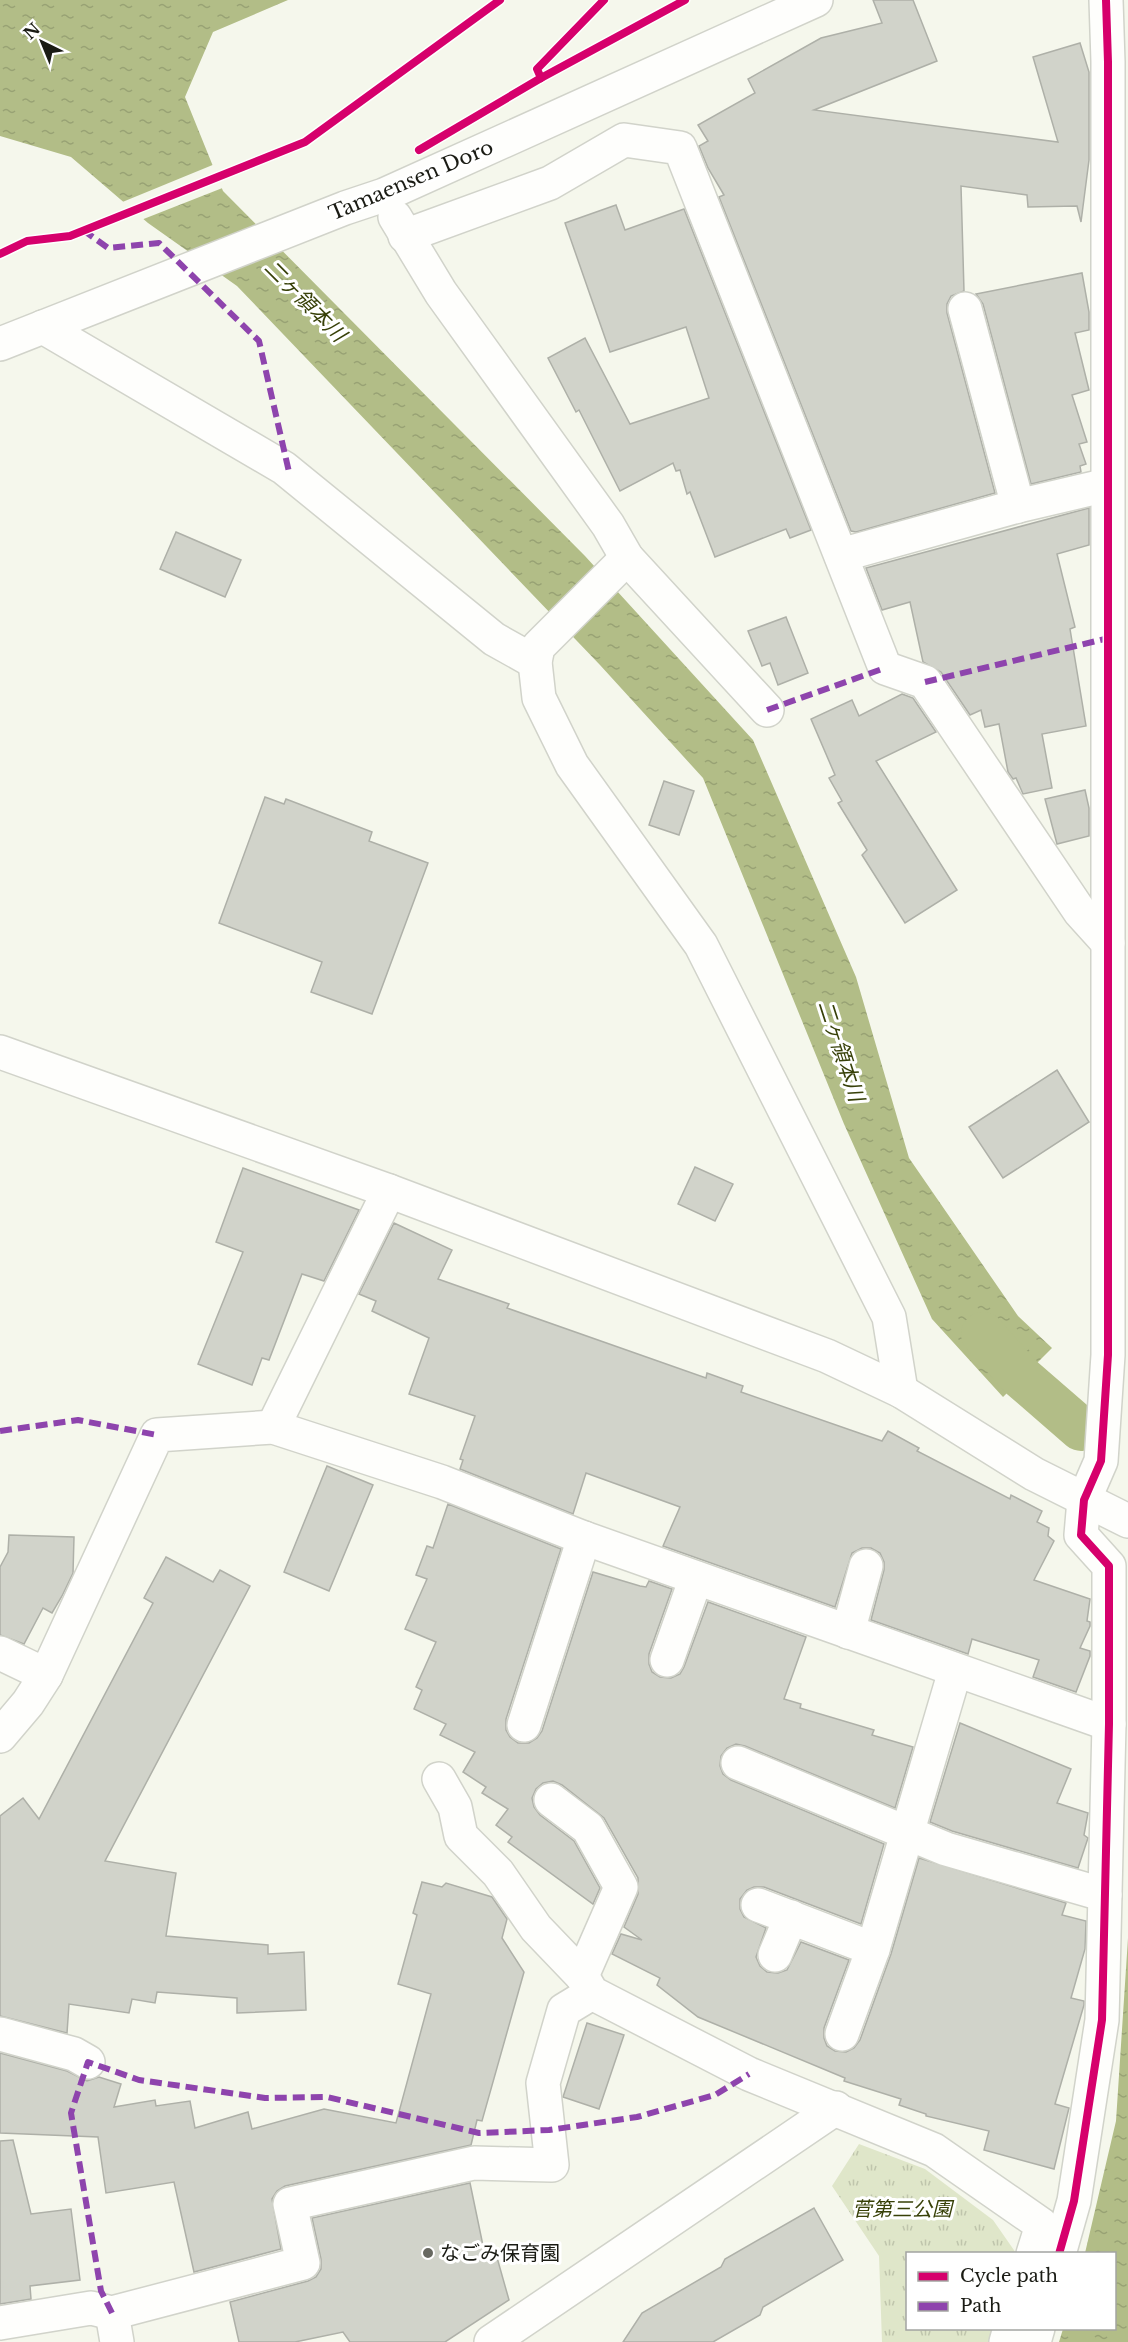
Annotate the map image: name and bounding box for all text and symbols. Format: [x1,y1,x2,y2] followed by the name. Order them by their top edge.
[12,12,72,72] north arrow
[19,19,44,43] text: N
[325,135,497,225] street label: Tamaensen Doro
[259,255,353,349] water label: 二ヶ領本川
[812,997,870,1107] water label: 二ヶ領本川
[852,2197,955,2221] park label: 菅第三公園
[440,2241,560,2265] place label: なごみ保育園
[421,2246,435,2260] marker: なごみ保育園
[906,2252,1116,2330] legend
[960,2265,1058,2287] text: Cycle path
[960,2295,1001,2317] text: Path

